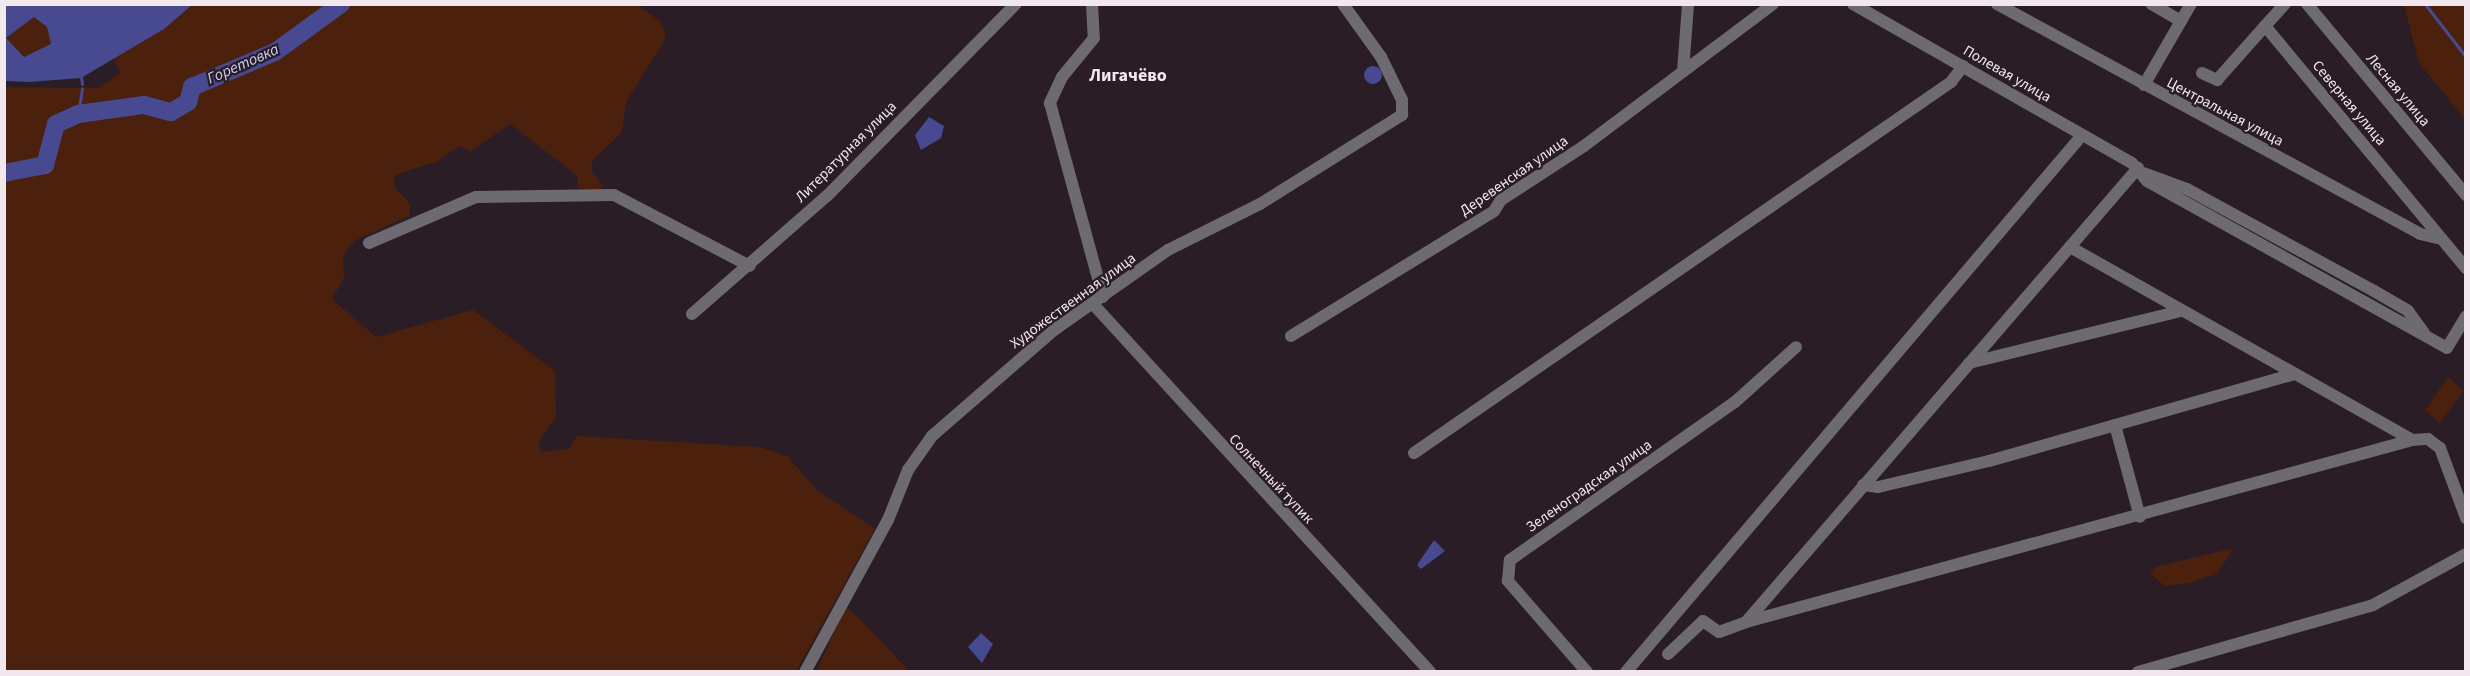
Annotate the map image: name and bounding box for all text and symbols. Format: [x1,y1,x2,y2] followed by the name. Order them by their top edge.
[204,40,282,88] water label: Горетовка
[1960,42,2054,106] street label: Полевая улица
[2362,50,2434,130] street label: Лесная улица
[2308,57,2390,149] street label: Северная улица
[1089,65,1167,87] district label: Лигачёво
[2164,74,2286,150] street label: Центральная улица
[792,98,900,206] street label: Литературная улица
[1456,132,1572,220] street label: Деревенская улица
[1007,249,1139,353] street label: Художественная улица
[1225,430,1317,528] street label: Солнечный тупик
[1523,436,1655,536] street label: Зеленоградская улица

